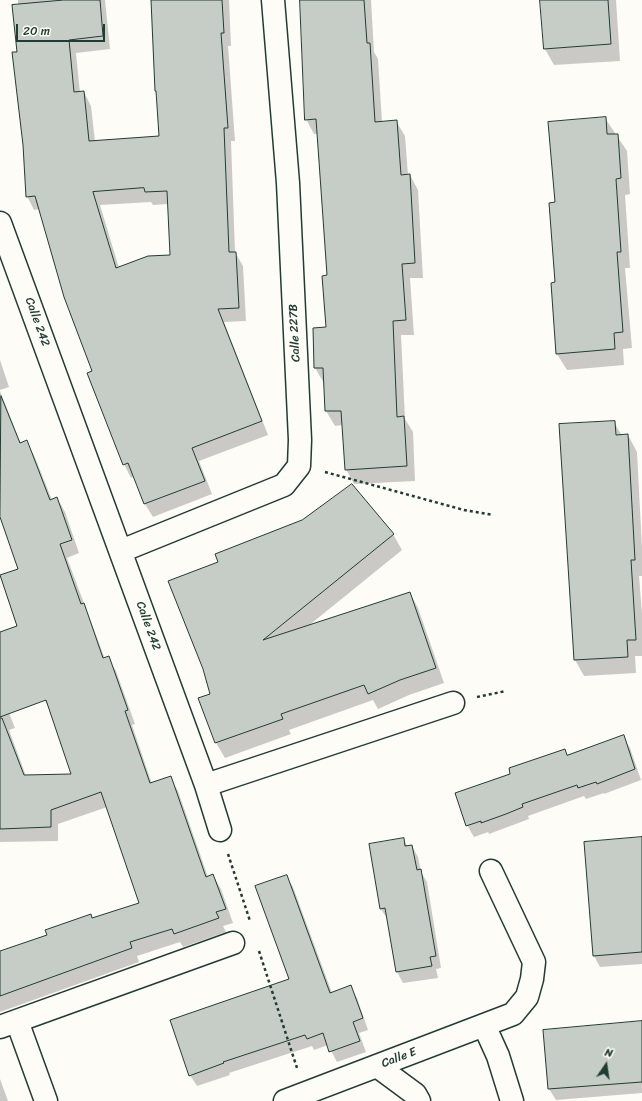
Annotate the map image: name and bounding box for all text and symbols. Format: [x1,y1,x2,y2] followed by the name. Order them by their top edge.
[18,16,107,42] scale bar
[23,20,50,42] text: 20 m
[22,296,52,348] street label: Calle 242
[286,304,304,362] street label: Calle 227B
[133,600,163,652] street label: Calle 242
[603,1043,615,1063] text: N
[379,1045,419,1071] street label: Calle E
[586,1045,626,1085] north arrow

